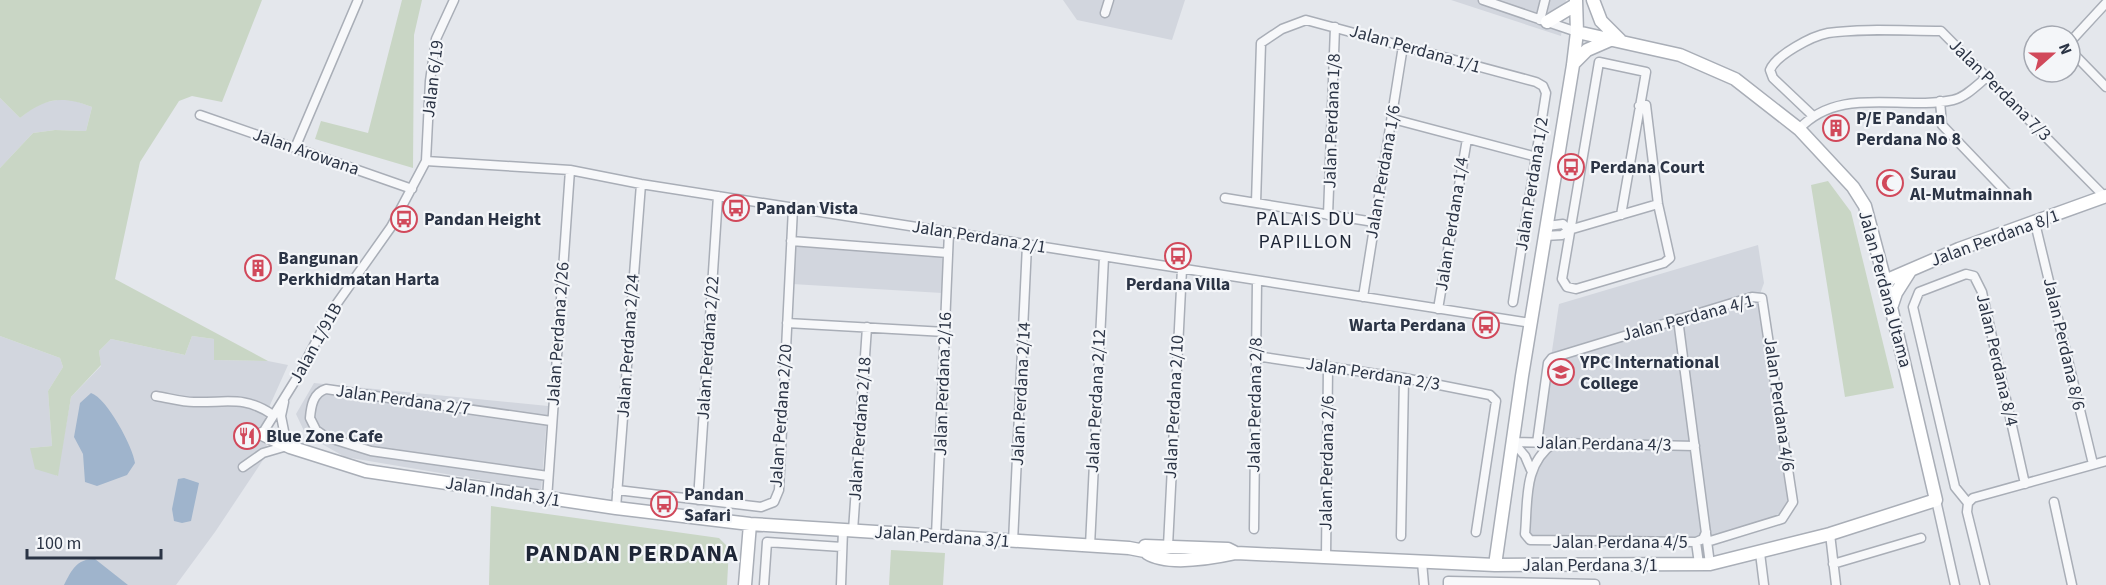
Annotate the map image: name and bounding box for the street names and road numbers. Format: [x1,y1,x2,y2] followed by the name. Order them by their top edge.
[1347,18,1483,80] street label: Jalan Perdana 1/1
[1943,33,2057,147] street label: Jalan Perdana 7/3
[416,39,450,119] street label: Jalan 6/19
[1317,53,1347,189] street label: Jalan Perdana 1/8
[1359,103,1407,241] street label: Jalan Perdana 1/6
[1509,115,1555,253] street label: Jalan Perdana 1/2
[249,122,363,182] street label: Jalan Arowana
[1429,155,1475,293] street label: Jalan Perdana 1/4
[1927,203,2063,273] street label: Jalan Perdana 8/1
[1852,208,1918,370] street label: Jalan Perdana Utama
[910,214,1048,260] street label: Jalan Perdana 2/1
[540,261,576,407] street label: Jalan Perdana 2/26
[610,273,646,419] street label: Jalan Perdana 2/24
[690,275,726,421] street label: Jalan Perdana 2/22
[2037,275,2091,413] street label: Jalan Perdana 8/6
[1619,288,1757,348] street label: Jalan Perdana 4/1
[1970,291,2024,429] street label: Jalan Perdana 8/4
[284,298,348,388] street label: Jalan 1/91B
[928,311,958,457] street label: Jalan Perdana 2/16
[1005,321,1037,467] street label: Jalan Perdana 2/14
[1080,328,1112,474] street label: Jalan Perdana 2/12
[1158,334,1190,480] street label: Jalan Perdana 2/10
[1757,335,1801,473] street label: Jalan Perdana 4/6
[1241,337,1269,473] street label: Jalan Perdana 2/8
[763,343,799,489] street label: Jalan Perdana 2/20
[1304,351,1442,397] street label: Jalan Perdana 2/3
[842,356,878,502] street label: Jalan Perdana 2/18
[334,378,472,422] street label: Jalan Perdana 2/7
[1313,395,1341,531] street label: Jalan Perdana 2/6
[1536,430,1672,458] street label: Jalan Perdana 4/3
[444,471,562,513] street label: Jalan Indah 3/1
[874,520,1010,554] street label: Jalan Perdana 3/1
[1552,530,1688,555] street label: Jalan Perdana 4/5
[1522,553,1658,578] street label: Jalan Perdana 3/1

